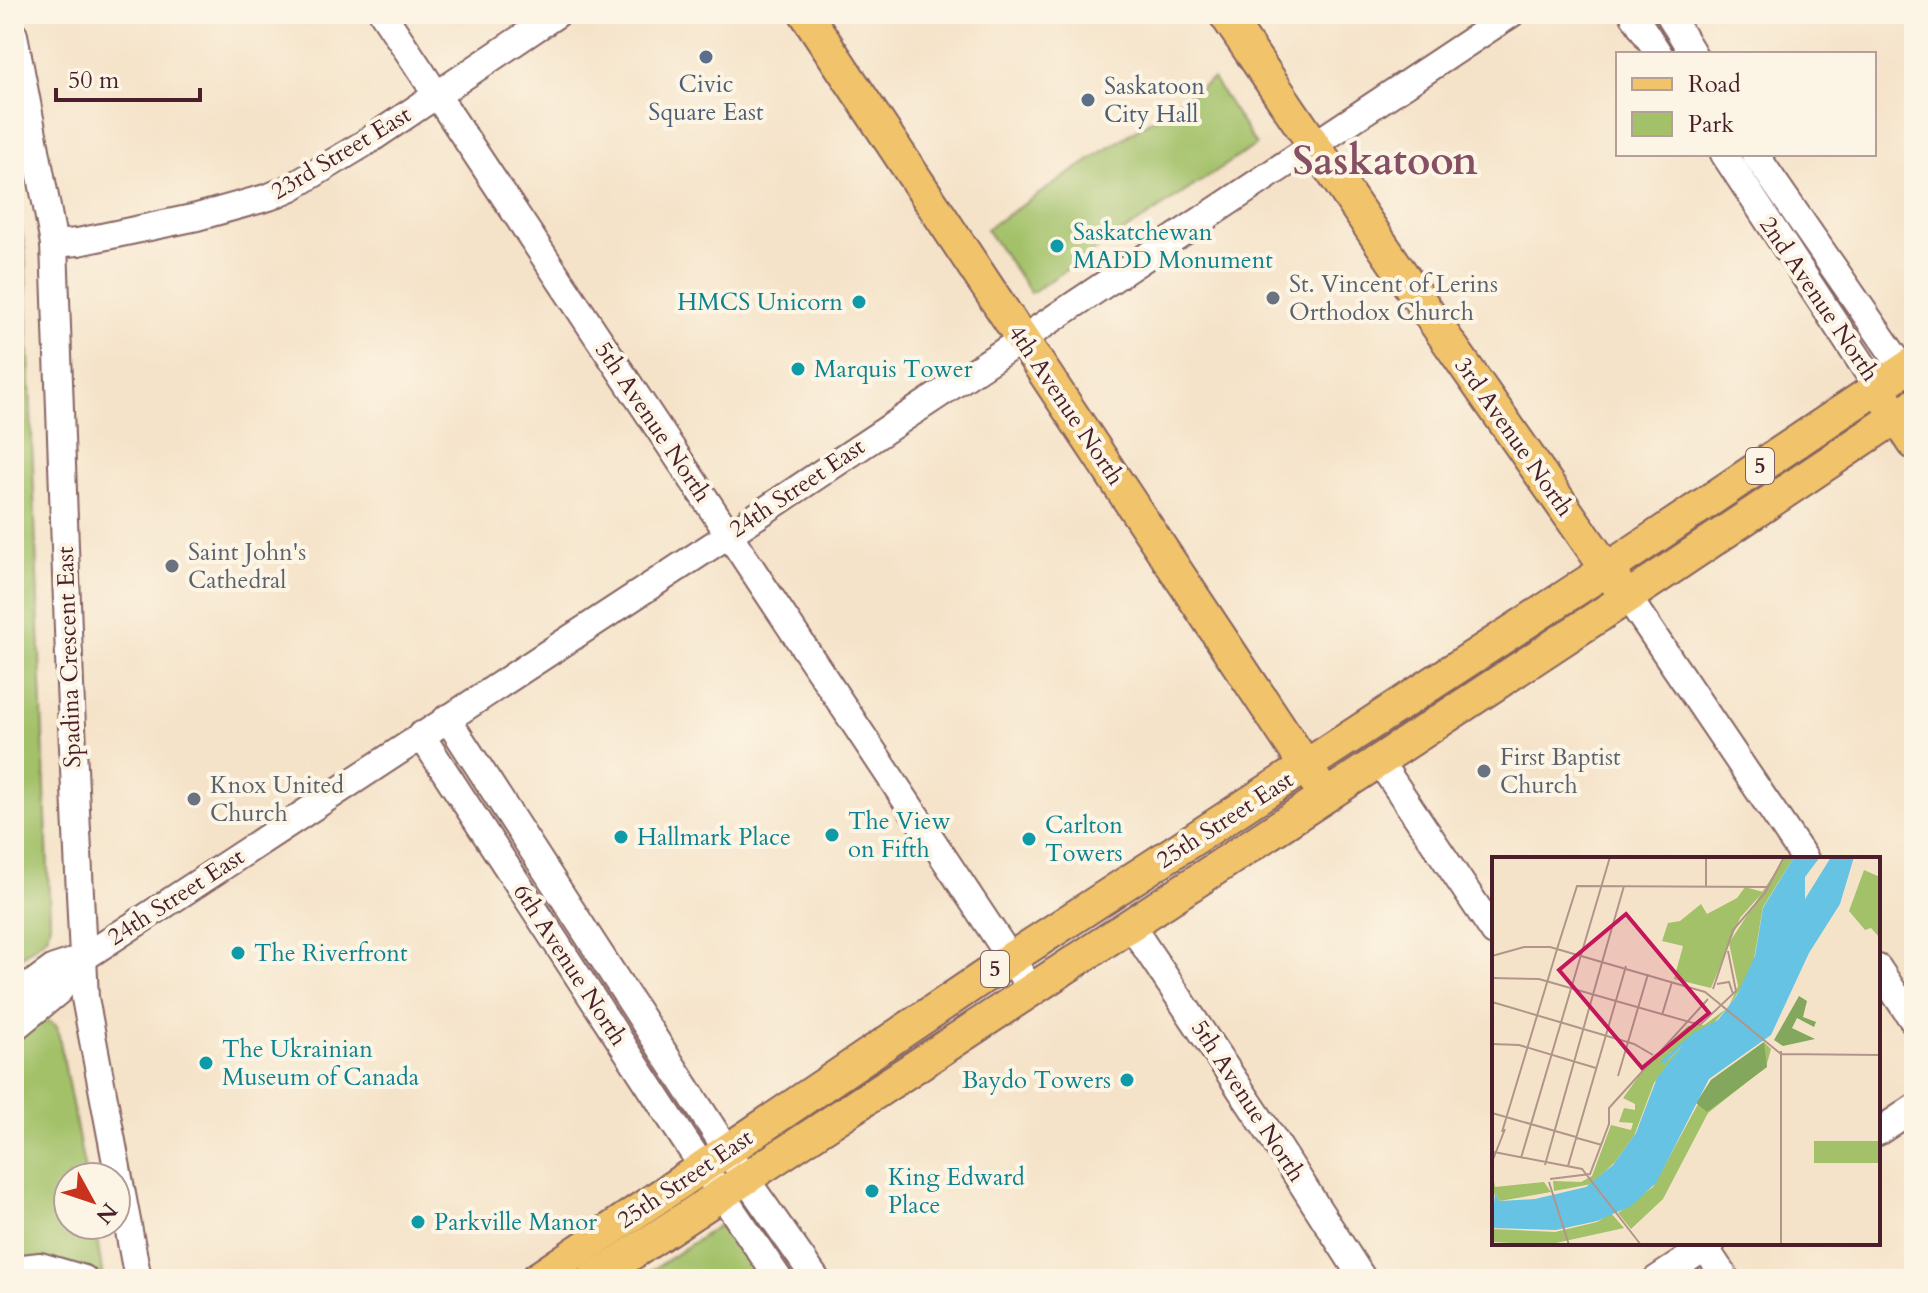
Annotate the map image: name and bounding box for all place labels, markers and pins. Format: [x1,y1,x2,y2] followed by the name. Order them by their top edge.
[697,48,715,66] marker: Civic Square East
[648,68,764,129] place label: Civic Square East
[1104,70,1205,131] place label: Saskatoon City Hall
[1079,91,1097,109] marker: Saskatoon City Hall
[1073,216,1273,277] place label: Saskatchewan MADD Monument
[1048,237,1066,255] marker: Saskatchewan MADD Monument
[1289,268,1498,329] place label: St. Vincent of Lerins Orthodox Church
[677,286,843,319] place label: HMCS Unicorn
[1264,289,1282,307] marker: St. Vincent of Lerins Orthodox Church
[850,293,868,311] marker: HMCS Unicorn
[814,353,973,386] place label: Marquis Tower
[789,360,807,378] marker: Marquis Tower
[188,536,306,597] place label: Saint John's Cathedral
[163,557,181,575] marker: Saint John's Cathedral
[1500,741,1621,802] place label: First Baptist Church
[1475,762,1493,780] marker: First Baptist Church
[210,769,344,830] place label: Knox United Church
[185,790,203,808] marker: Knox United Church
[848,805,951,866] place label: The View on Fifth
[1045,809,1123,870] place label: Carlton Towers
[637,821,791,854] place label: Hallmark Place
[823,826,841,844] marker: The View on Fifth
[612,828,630,846] marker: Hallmark Place
[1020,830,1038,848] marker: Carlton Towers
[254,937,408,970] place label: The Riverfront
[229,944,247,962] marker: The Riverfront
[222,1033,420,1094] place label: The Ukrainian Museum of Canada
[197,1054,215,1072] marker: The Ukrainian Museum of Canada
[962,1064,1111,1097] place label: Baydo Towers
[1118,1071,1136,1089] marker: Baydo Towers
[888,1161,1025,1222] place label: King Edward Place
[863,1182,881,1200] marker: King Edward Place
[434,1206,597,1239] place label: Parkville Manor
[409,1213,427,1231] marker: Parkville Manor

